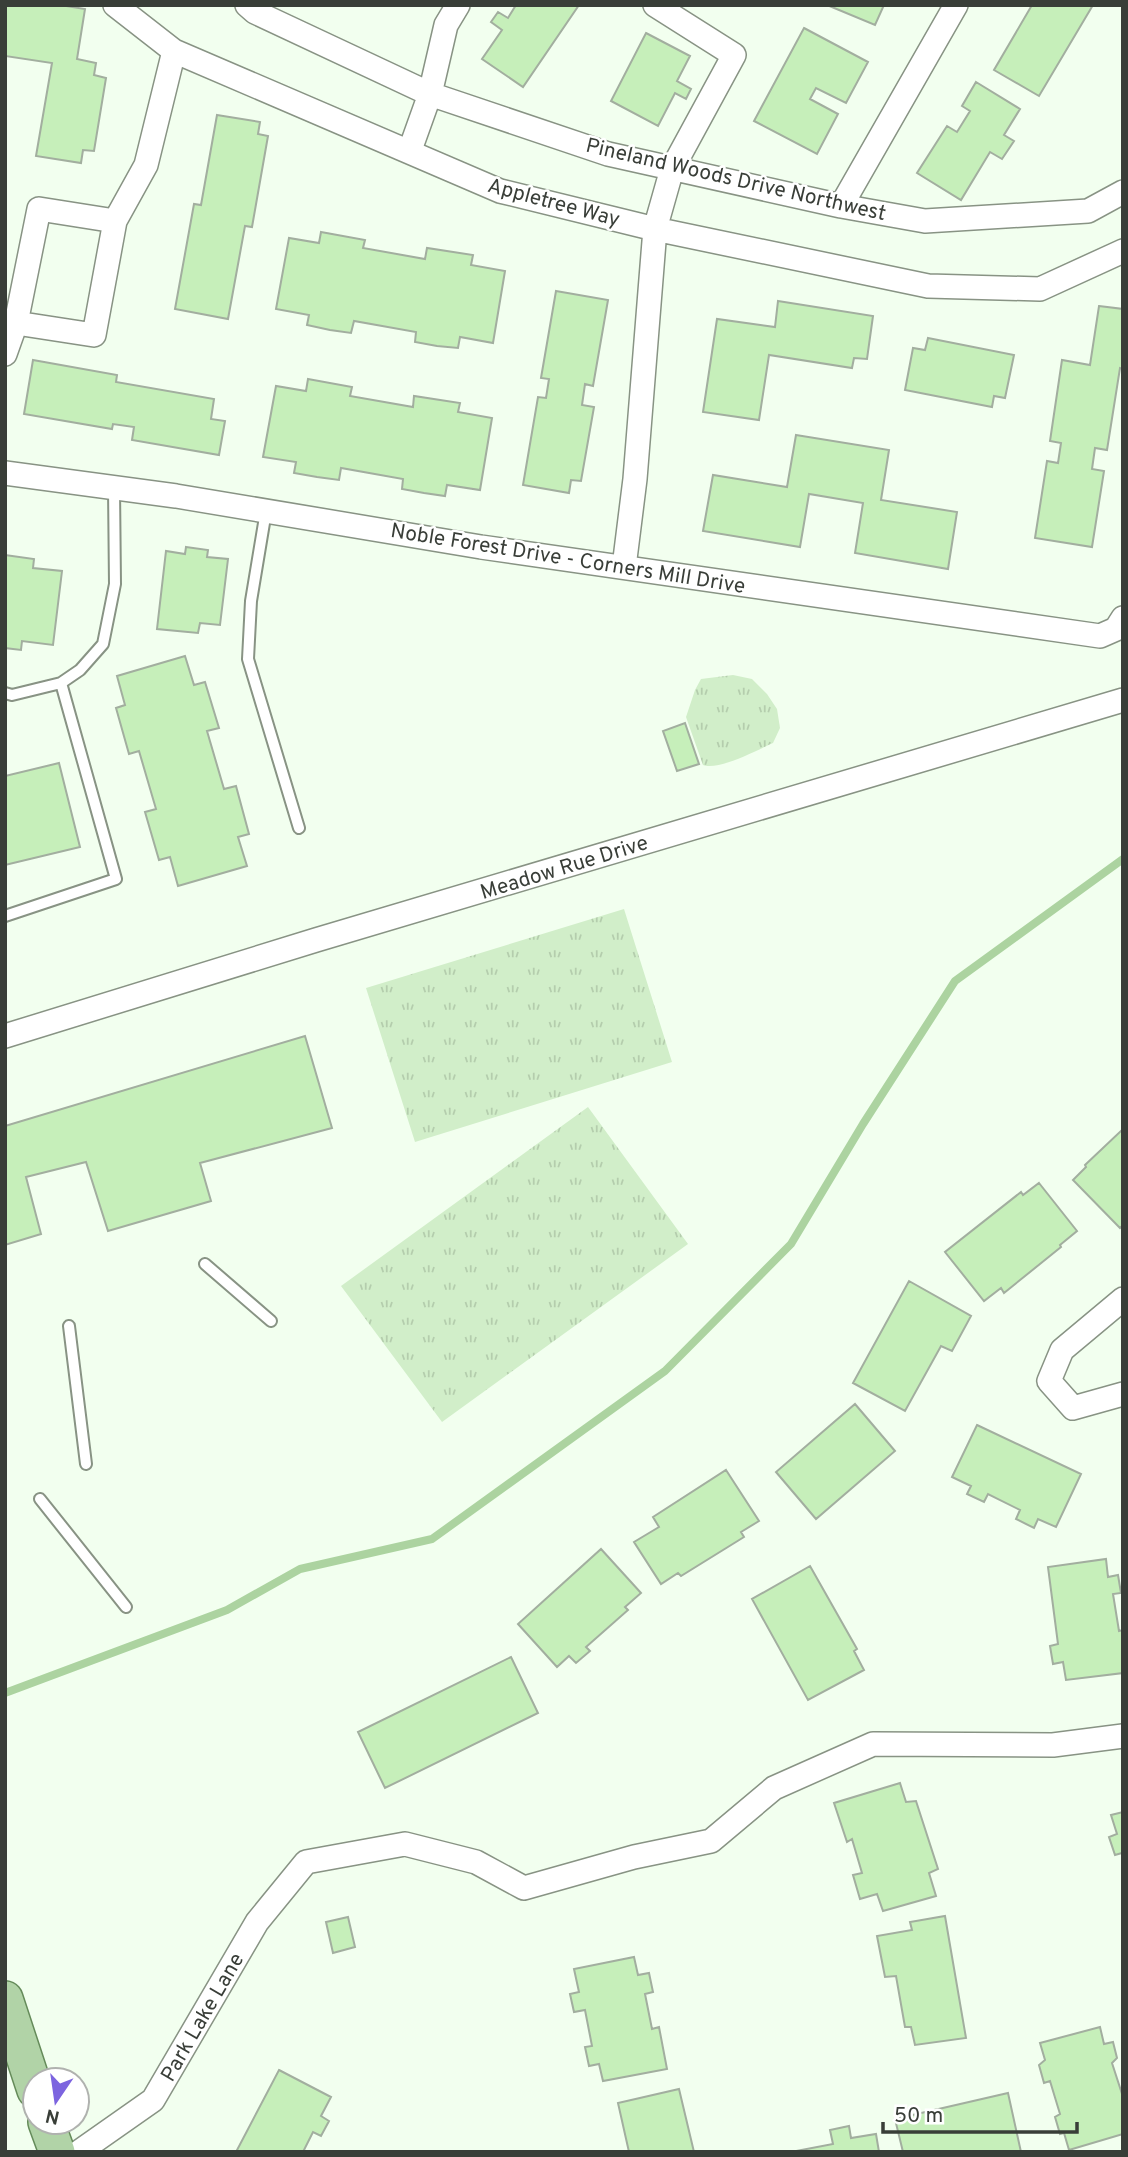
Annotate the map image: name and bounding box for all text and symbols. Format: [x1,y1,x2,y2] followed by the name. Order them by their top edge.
[583,133,889,228] street label: Pineland Woods Drive Northwest
[484,173,623,234] street label: Appletree Way
[388,518,747,601] street label: Noble Forest Drive - Corners Mill Drive
[477,830,652,907] street label: Meadow Rue Drive
[156,1949,251,2087] street label: Park Lake Lane
[21,2066,91,2136] north arrow
[883,2090,1077,2134] scale bar
[43,2102,62,2129] text: N
[894,2103,943,2130] text: 50 m

